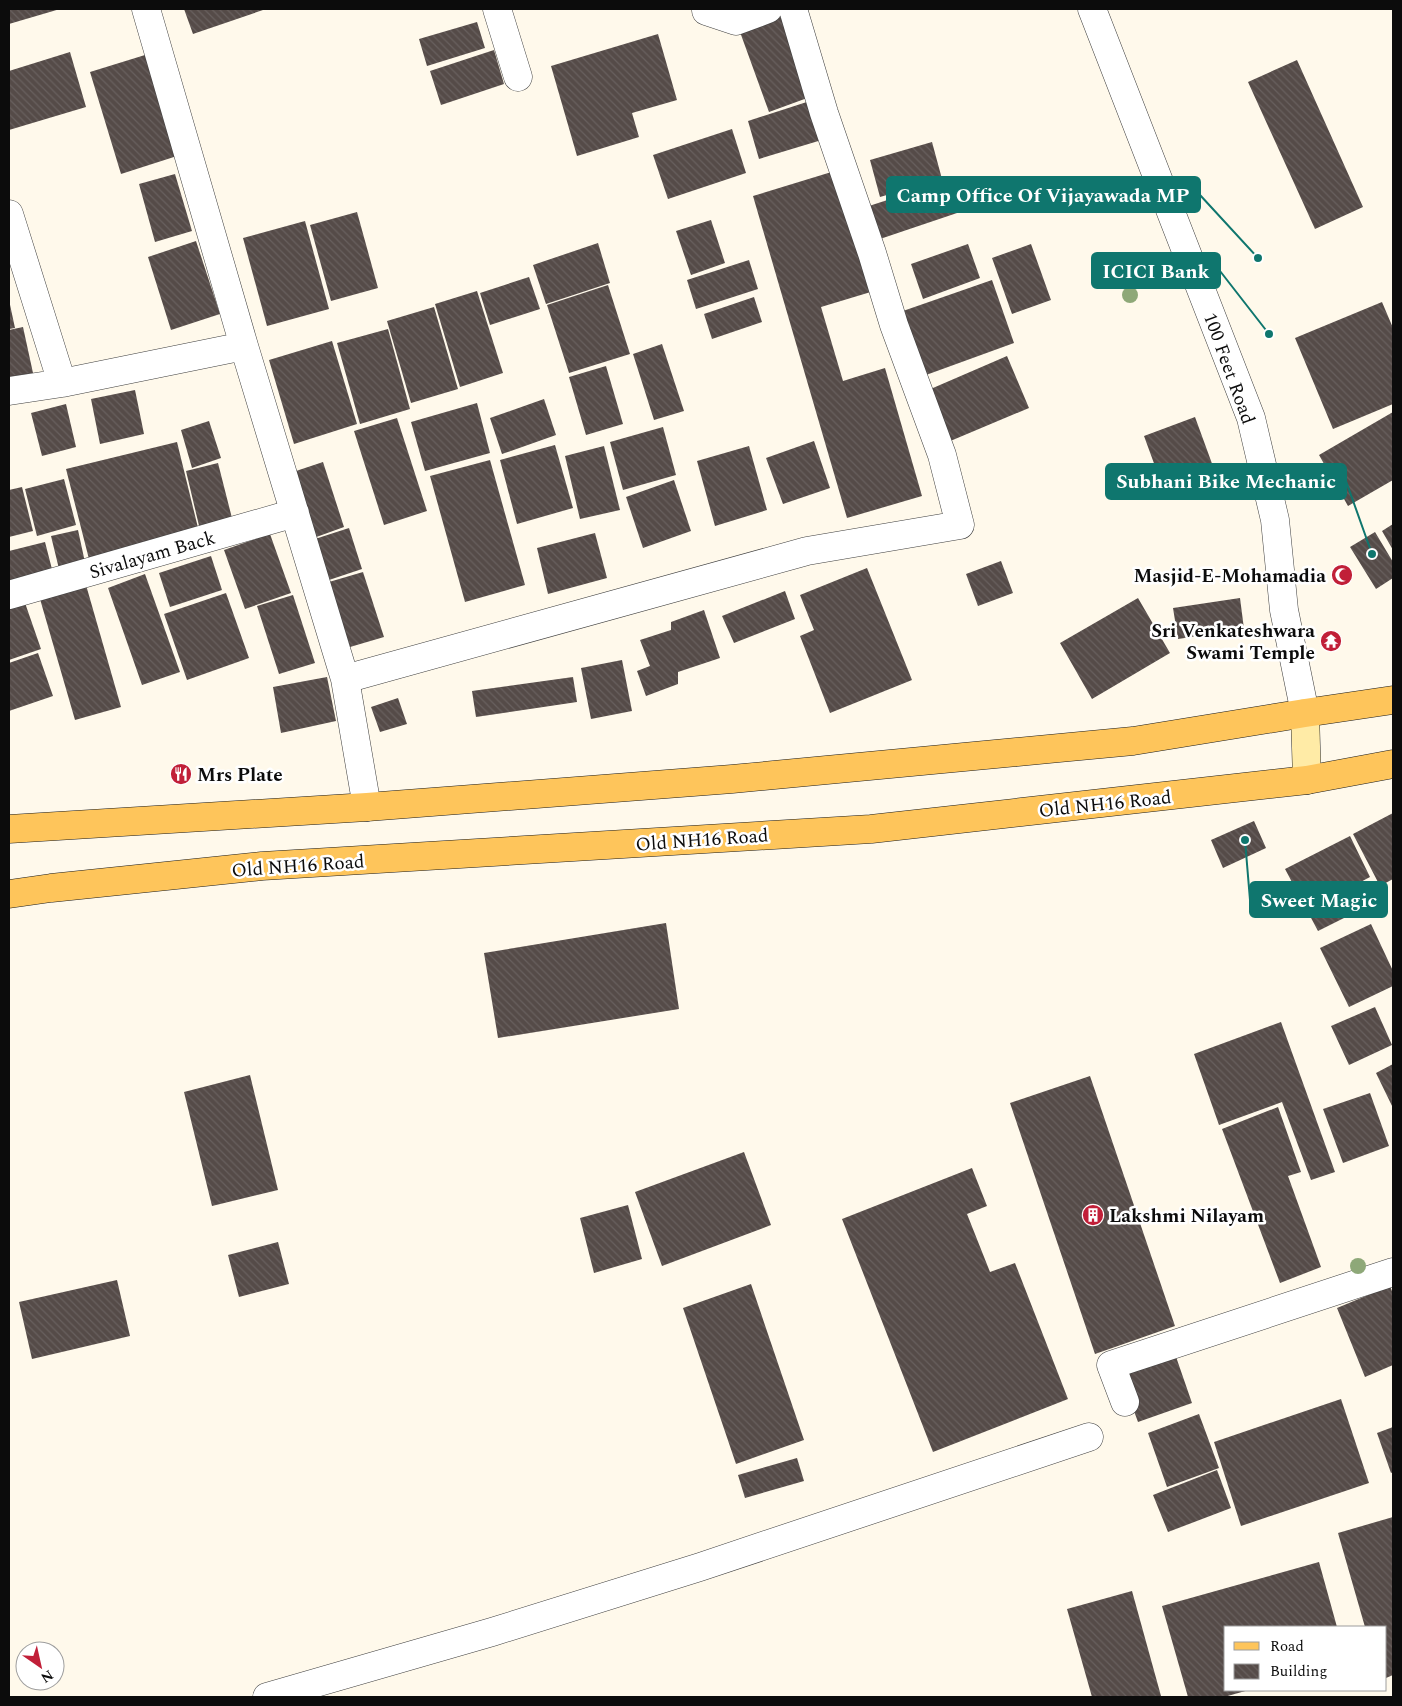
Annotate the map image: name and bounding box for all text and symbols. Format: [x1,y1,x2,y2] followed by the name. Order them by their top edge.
[887,177,1200,212] callout: Camp Office Of Vijayawada MP
[896,181,1190,211] text: Camp Office Of Vijayawada MP
[1092,253,1220,288] callout: ICICI Bank
[1102,257,1210,287] text: ICICI Bank
[1195,309,1262,428] street label: 100 Feet Road
[1106,464,1346,499] callout: Subhani Bike Mechanic
[1116,467,1336,497] text: Subhani Bike Mechanic
[86,523,219,587] street label: Sivalayam Back
[1134,562,1326,591] place label: Masjid-E-Mohamadia
[1330,563,1354,587] mosque icon: Masjid-E-Mohamadia
[1151,617,1315,668] place label: Sri Venkateshwara Swami Temple
[1319,629,1343,653] temple icon: Sri Venkateshwara Swami Temple
[197,761,283,790] place label: Mrs Plate
[169,762,193,786] restaurant icon: Mrs Plate
[1037,783,1173,826] street label: Old NH16 Road
[635,821,770,860] street label: Old NH16 Road
[231,847,366,886] street label: Old NH16 Road
[1250,882,1387,917] callout: Sweet Magic
[1261,886,1377,916] text: Sweet Magic
[1109,1202,1264,1231] place label: Lakshmi Nilayam
[1081,1203,1105,1227] building icon: Lakshmi Nilayam
[1224,1626,1387,1691] legend
[1270,1635,1304,1658] text: Road
[15,1641,65,1691] north arrow
[1270,1660,1327,1683] text: Building
[36,1664,58,1688] text: N

